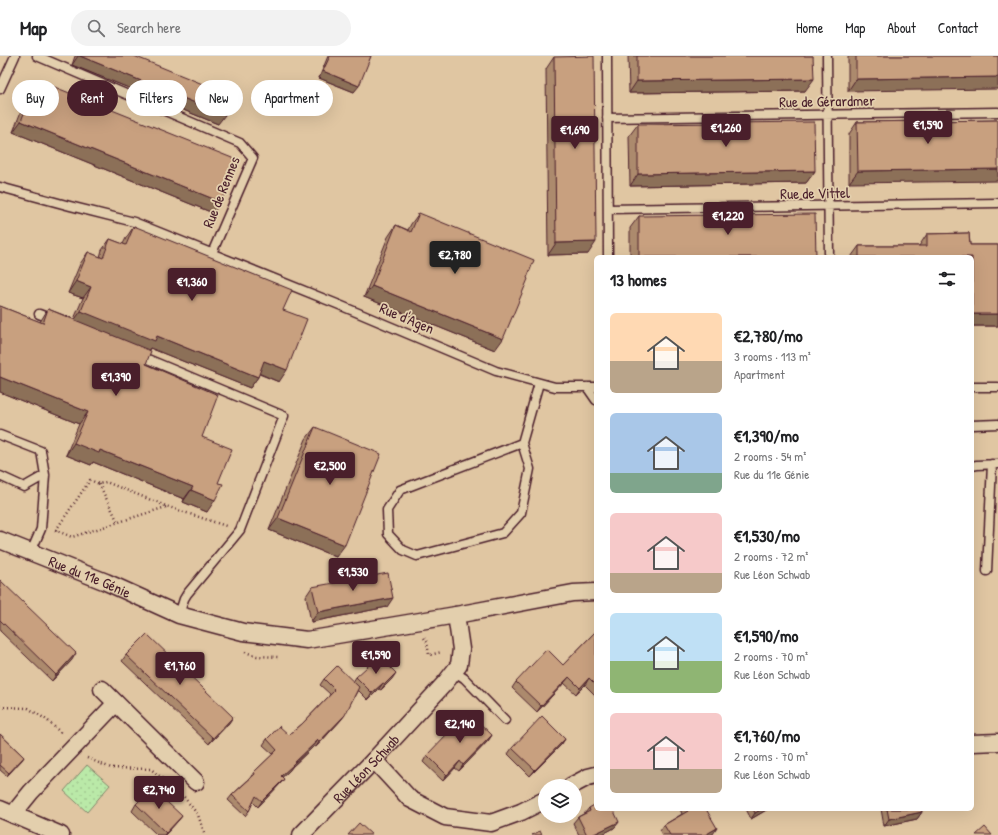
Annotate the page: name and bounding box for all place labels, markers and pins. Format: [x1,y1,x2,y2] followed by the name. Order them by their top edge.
[895,111,961,145] pin: €1,590
[693,114,759,148] pin: €1,260
[542,116,608,150] pin: €1,690
[695,202,761,236] pin: €1,220
[422,241,488,275] pin: €2,780
[159,268,225,302] pin: €1,360
[83,363,149,397] pin: €1,390
[297,452,363,486] pin: €2,500
[320,558,386,592] pin: €1,530
[343,641,409,675] pin: €1,590
[147,652,213,686] pin: €1,760
[427,710,493,744] pin: €2,140
[126,776,192,810] pin: €2,740

